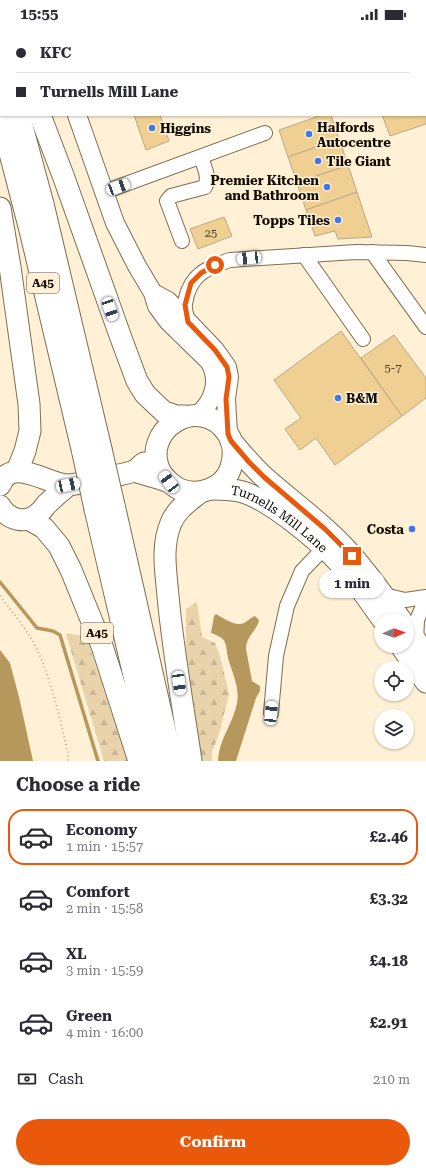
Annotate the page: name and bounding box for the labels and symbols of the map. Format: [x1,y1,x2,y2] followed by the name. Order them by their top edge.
[317,120,391,150] place label: Halfords Autocentre
[160,121,211,136] place label: Higgins
[147,123,157,133] marker: Higgins
[304,129,314,139] marker: Halfords Autocentre
[326,154,392,169] place label: Tile Giant
[313,156,323,166] marker: Tile Giant
[211,173,319,203] place label: Premier Kitchen and Bathroom
[105,177,131,197] car
[322,182,332,192] marker: Premier Kitchen and Bathroom
[253,213,330,228] place label: Topps Tiles
[333,215,343,225] marker: Topps Tiles
[205,227,217,240] house number: 25
[236,251,262,265] car
[206,256,224,274] route start
[27,273,59,293] road number: A45
[100,296,120,322] car
[384,362,402,375] house number: 5-7
[346,391,378,406] place label: B&M
[333,393,343,403] marker: B&M
[157,469,181,495] car
[55,477,81,493] car
[230,482,331,555] street label: Turnells Mill Lane
[367,522,404,537] place label: Costa
[407,524,417,534] marker: Costa
[343,547,361,565] route end
[319,570,385,598] callout: 1 min
[374,613,414,653] north arrow
[81,623,113,643] road number: A45
[171,670,187,696] car
[264,700,278,726] car

